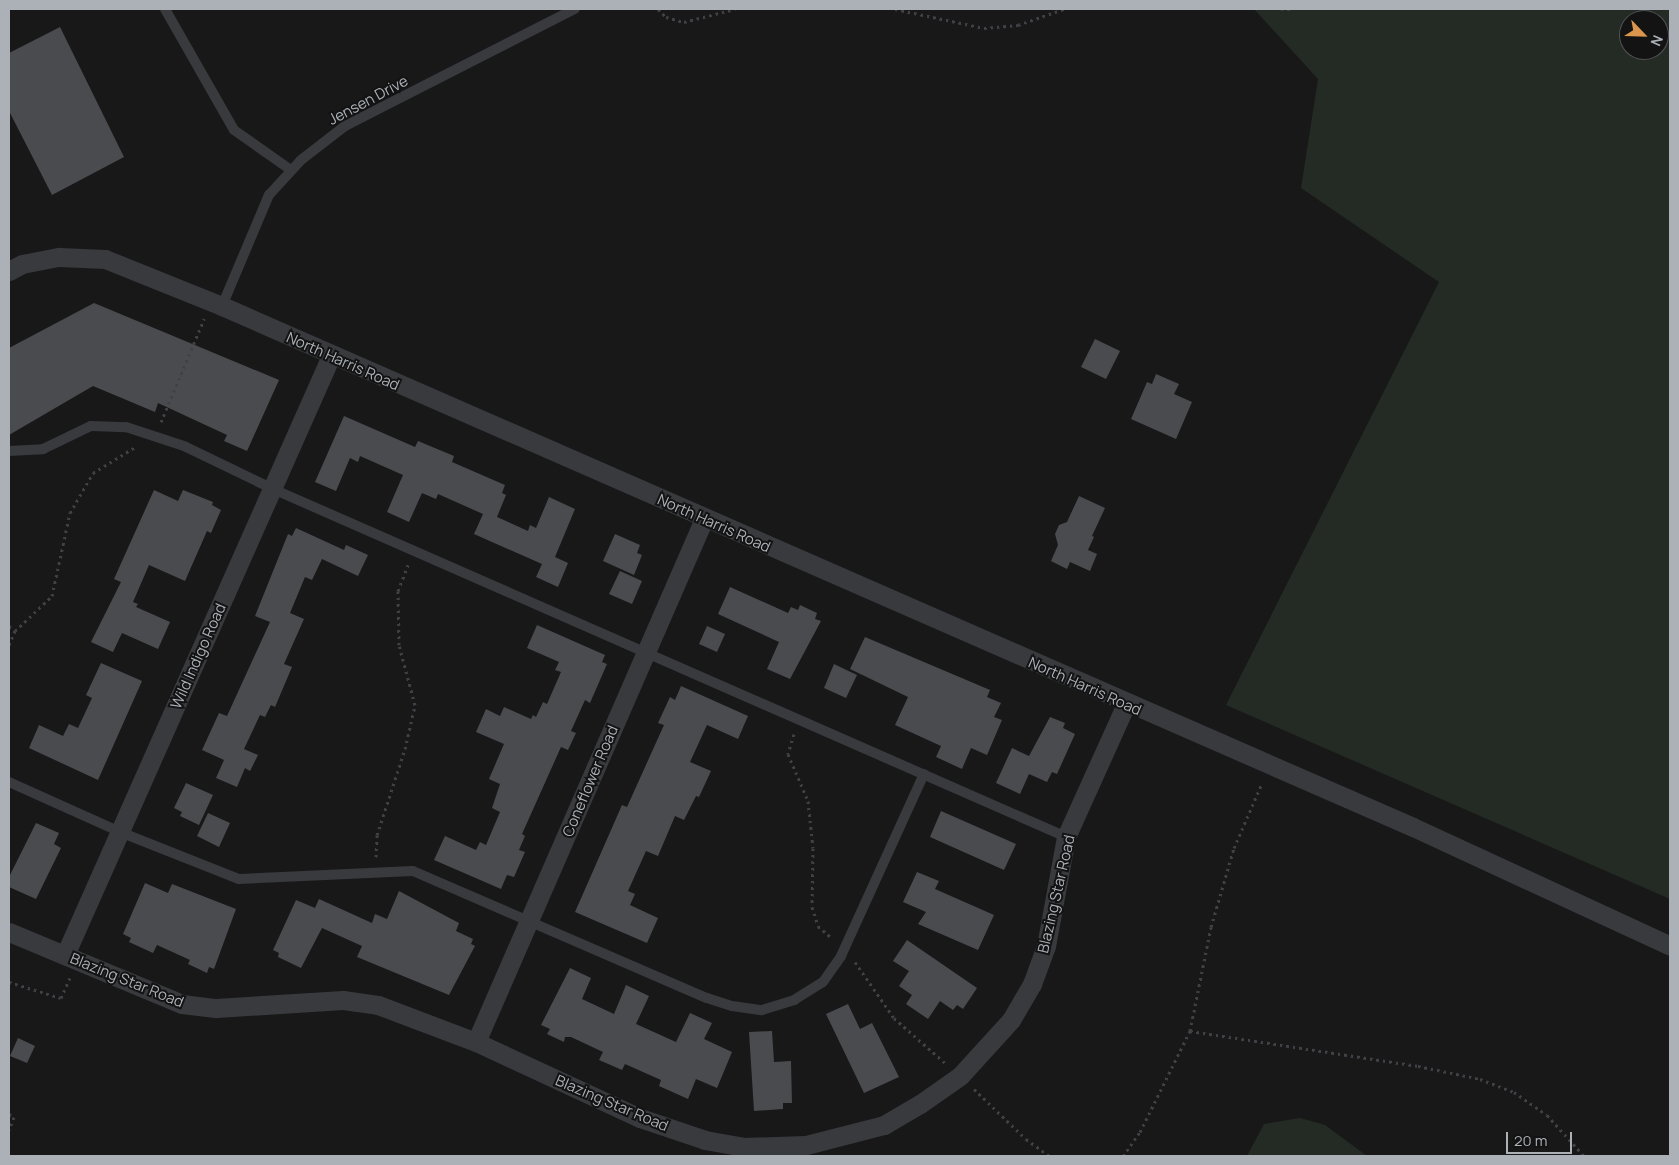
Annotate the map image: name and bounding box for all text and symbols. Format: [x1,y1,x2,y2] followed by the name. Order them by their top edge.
[1619,10,1669,60] north arrow
[1647,32,1668,49] text: N
[325,71,411,129] street label: Jensen Drive
[284,328,402,394] street label: North Harris Road
[655,490,773,556] street label: North Harris Road
[167,600,229,712] street label: Wild Indigo Road
[1026,653,1144,719] street label: North Harris Road
[558,723,622,839] street label: Coneflower Road
[1034,833,1078,955] street label: Blazing Star Road
[68,949,186,1011] street label: Blazing Star Road
[553,1071,671,1135] street label: Blazing Star Road
[1509,1122,1575,1154] scale bar
[1514,1130,1547,1151] text: 20 m

